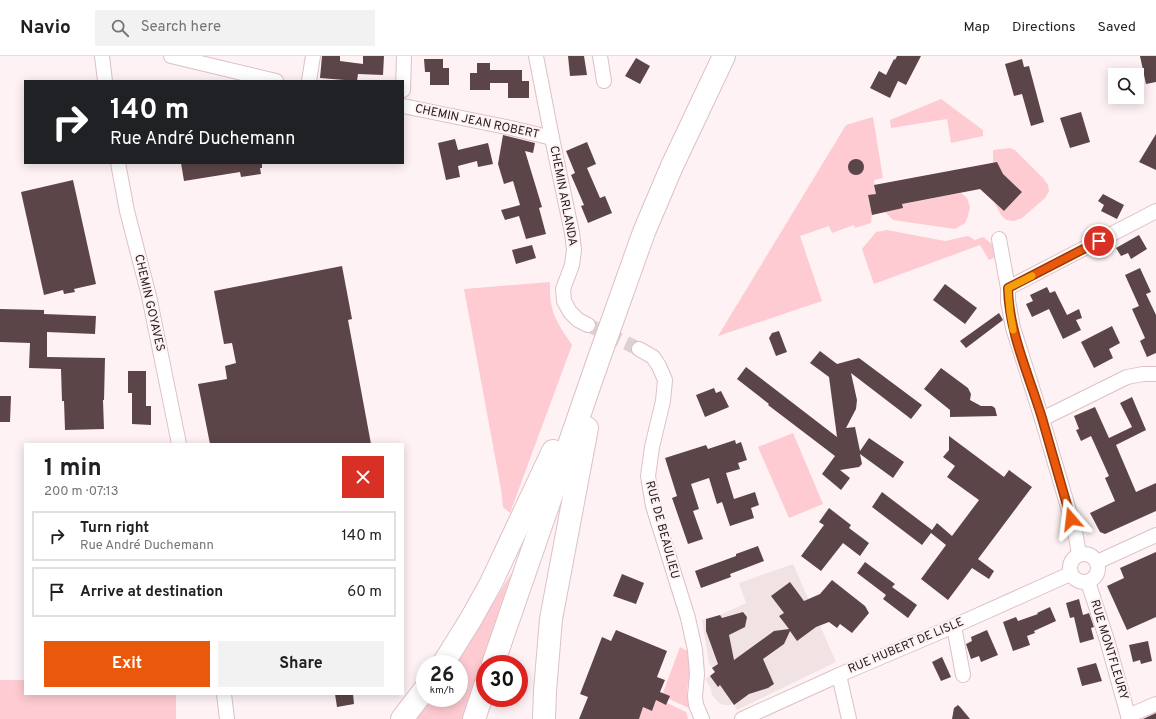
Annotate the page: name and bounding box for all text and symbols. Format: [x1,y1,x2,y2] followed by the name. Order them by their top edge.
[95,10,375,46] search box
[20,16,71,40] text: Navio
[109,17,131,39] icon: search
[141,18,221,37] text: Search here
[964,19,990,36] text: Map
[1012,19,1076,36] text: Directions
[1098,19,1136,36] text: Saved
[1108,68,1144,104] map controls
[1108,68,1144,104] button: search
[110,93,189,129] text: 140 m
[44,96,96,148] icon: right
[413,101,541,143] street label: CHEMIN JEAN ROBERT
[110,128,295,151] text: Rue André Duchemann
[545,144,581,248] street label: CHEMIN ARLANDA
[1082,224,1116,258] pin
[1088,230,1110,252] icon: arrive
[130,253,168,353] street label: CHEMIN GOYAVES
[44,454,102,484] text: 1 min
[342,456,384,498] button: close
[641,479,683,581] street label: RUE DE BEAULIEU
[44,484,119,500] text: 200 m · 07:13
[1050,498,1092,540] position arrow
[80,519,149,538] text: Turn right
[46,525,68,547] icon: right
[342,527,382,546] text: 140 m
[80,538,214,554] text: Rue André Duchemann
[46,581,68,603] icon: arrive
[80,583,223,602] text: Arrive at destination
[347,583,382,602] text: 60 m
[1086,598,1132,702] street label: RUE MONTFLEURY
[846,614,966,678] street label: RUE HUBERT DE LISLE
[44,641,210,687] button: Exit
[218,641,384,687] button: Share
[476,655,528,707] speed limit sign: 30
[430,663,454,689] text: 26
[430,684,454,697] text: km/h

